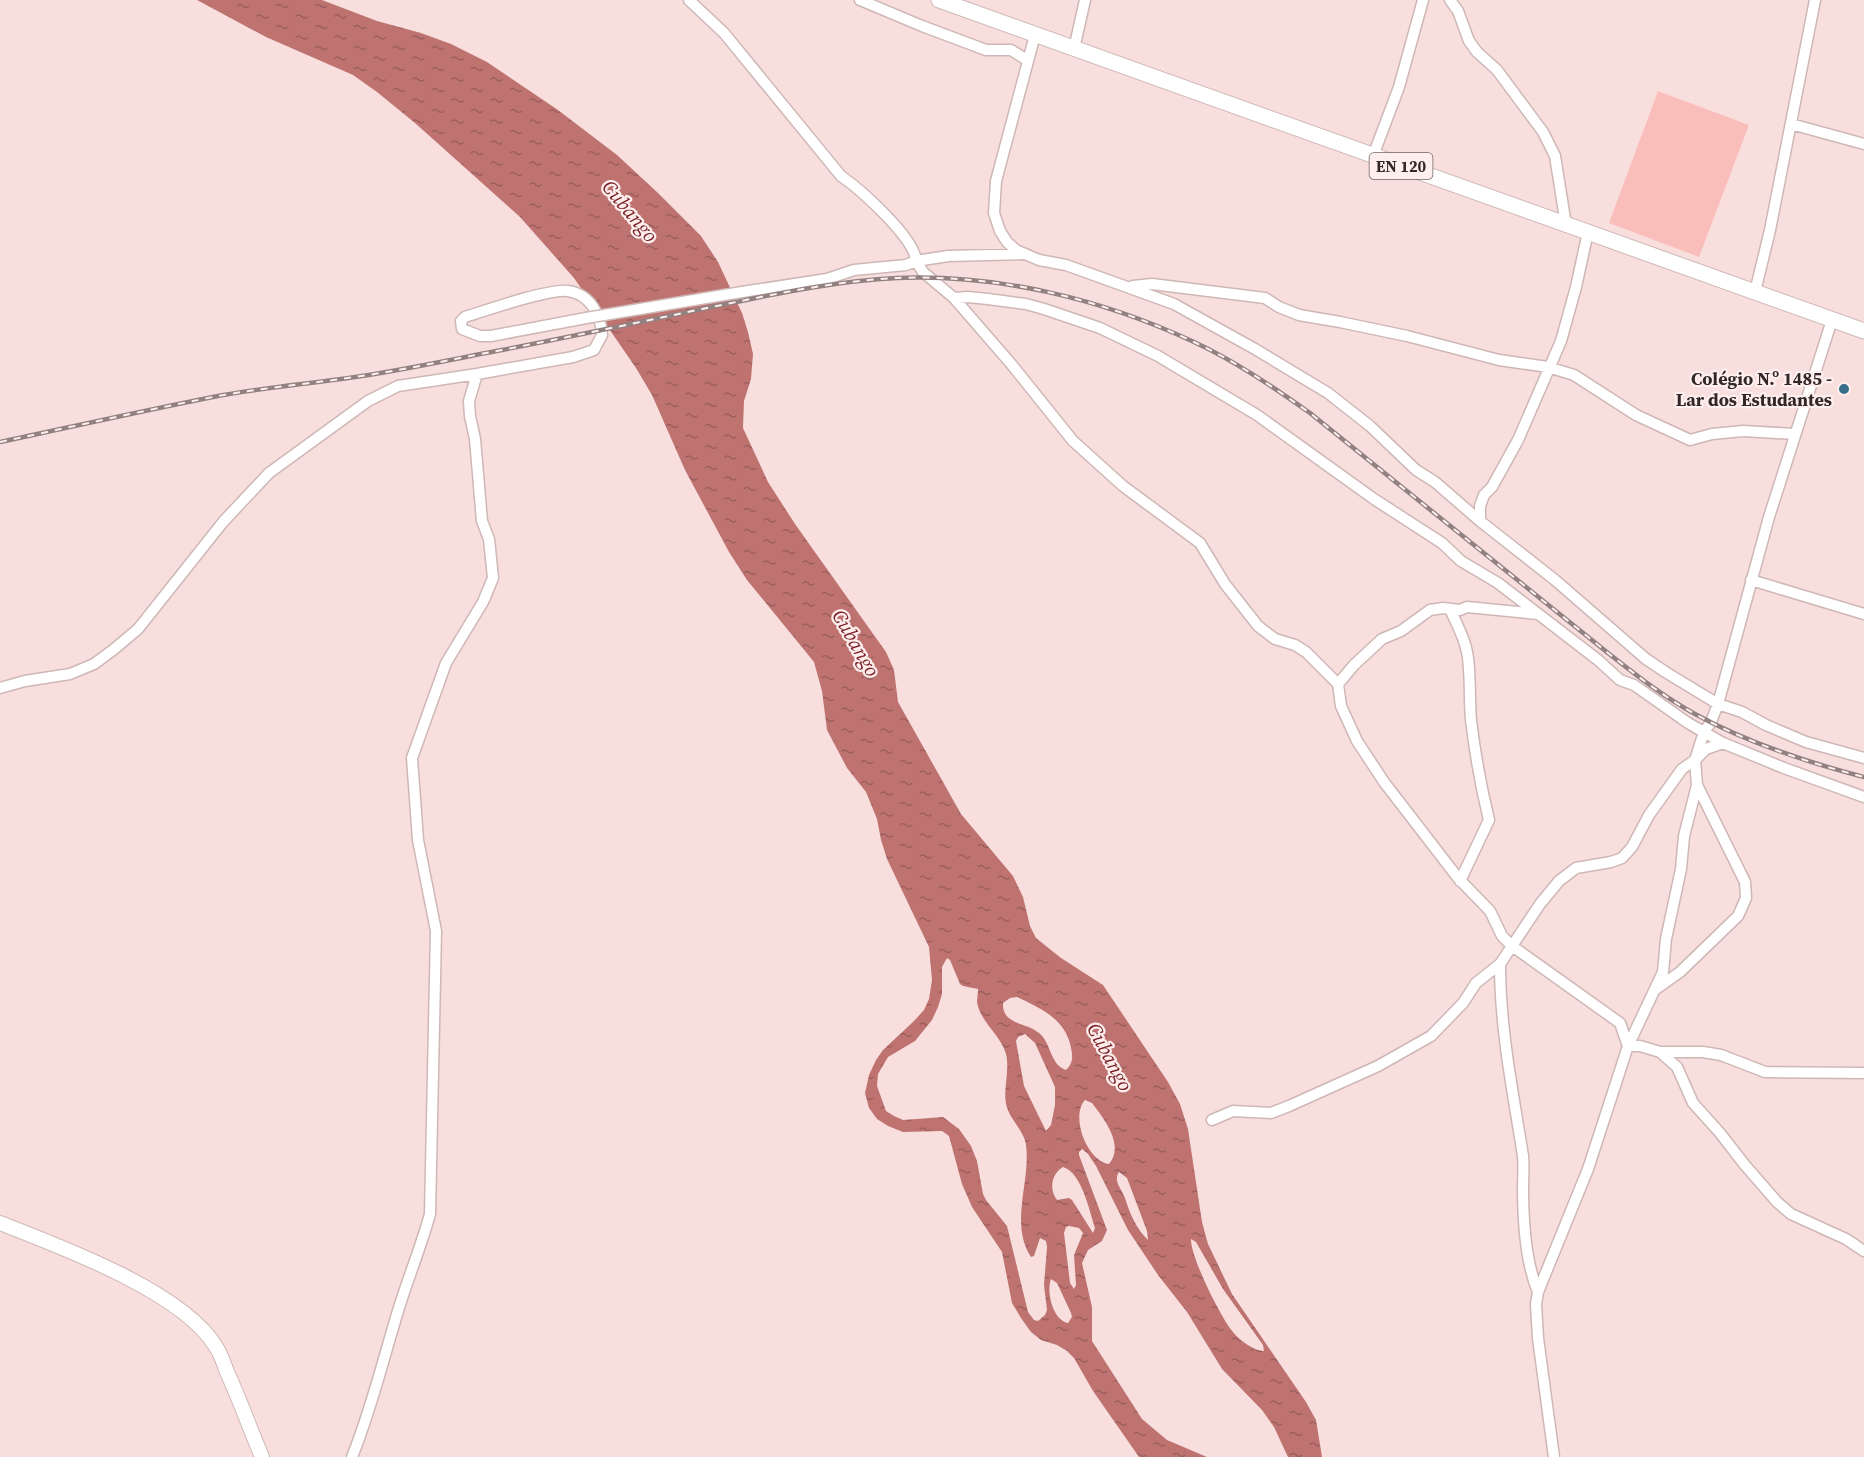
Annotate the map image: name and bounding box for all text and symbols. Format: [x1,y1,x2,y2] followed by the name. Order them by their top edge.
[1370,153,1432,179] road number: EN 120
[596,174,664,248] water label: Cubango
[1676,366,1832,412] place label: Colégio N.º 1485 - Lar dos Estudantes
[1837,382,1851,396] marker: Colégio N.º 1485 - Lar dos Estudantes
[826,604,887,682] water label: Cubango
[1080,1018,1140,1096] water label: Cubango

